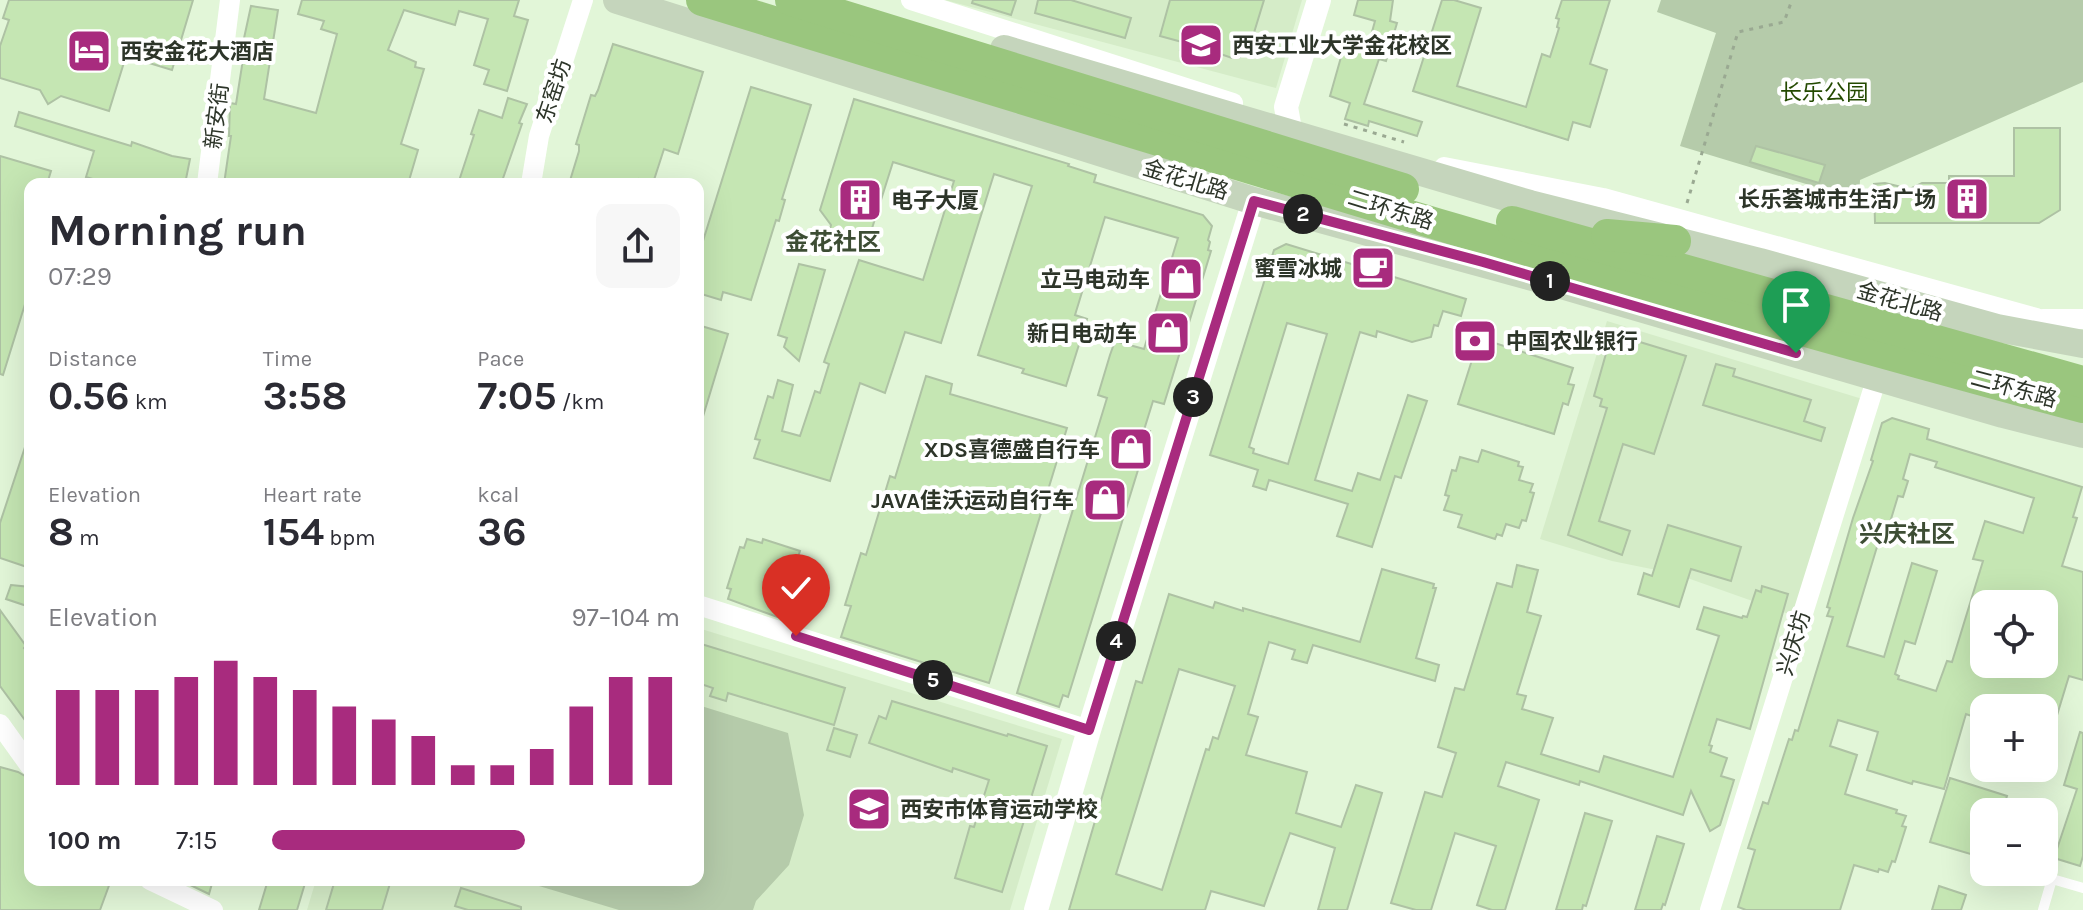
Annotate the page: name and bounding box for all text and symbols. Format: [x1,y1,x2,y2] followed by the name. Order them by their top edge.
[1177,21,1225,69] school or university icon: 西安工业大学金花校区
[65,27,113,75] hotel icon: 西安金花大酒店
[1232,33,1452,59] place label: 西安工业大学金花校区
[120,39,274,65] place label: 西安金花大酒店
[531,56,577,127] street label: 东窑坊
[1780,80,1868,106] park label: 长乐公园
[200,82,234,150] street label: 新安街
[1140,155,1232,205] street label: 金花北路
[1943,175,1991,223] building icon: 长乐荟城市生活广场
[836,176,884,224] building icon: 电子大厦
[1345,185,1437,235] street label: 二环东路
[1738,187,1936,213] place label: 长乐荟城市生活广场
[891,188,979,214] place label: 电子大厦
[1283,194,1323,234] pin: 2
[1296,201,1310,227] text: 2
[596,204,680,288] button: share
[48,205,307,256] text: Morning run
[785,228,881,256] district label: 金花社区
[1349,244,1397,292] cafe icon: 蜜雪冰城
[1157,255,1205,303] shop icon: 立马电动车
[1254,256,1342,282] place label: 蜜雪冰城
[48,261,112,292] text: 07:29
[1530,261,1570,301] pin: 1
[1040,267,1150,293] place label: 立马电动车
[1546,268,1554,294] text: 1
[1762,271,1830,353] pin
[1854,277,1946,327] street label: 金花北路
[1774,283,1818,327] icon: arrive
[1144,309,1192,357] shop icon: 新日电动车
[1451,317,1499,365] bank icon: 中国农业银行
[1027,321,1137,347] place label: 新日电动车
[1506,329,1638,355] place label: 中国农业银行
[48,346,137,372] text: Distance
[263,346,312,372] text: Time
[477,346,524,372] text: Pace
[1968,365,2060,413] street label: 二环东路
[48,372,129,419] text: 0.56
[263,372,347,419] text: 3:58
[477,372,557,419] text: 7:05
[1173,377,1213,417] pin: 3
[1186,384,1200,410] text: 3
[129,389,168,415] text: km
[557,389,604,415] text: /km
[1107,425,1155,473] shop icon: XDS喜德盛自行车
[924,437,1100,463] place label: XDS喜德盛自行车
[1081,476,1129,524] shop icon: JAVA佳沃运动自行车
[48,482,141,508] text: Elevation
[263,482,362,508] text: Heart rate
[477,482,519,508] text: kcal
[871,488,1074,514] place label: JAVA佳沃运动自行车
[48,508,74,555] text: 8
[263,508,324,555] text: 154
[477,508,527,555] text: 36
[1859,520,1955,548] district label: 兴庆社区
[74,525,100,551] text: m
[324,525,376,551] text: bpm
[762,554,830,636] pin
[774,566,818,610] icon: check
[1970,590,2058,886] map controls
[1970,590,2058,678] button: locate
[48,602,158,633] text: Elevation
[571,602,680,633] text: 97–104 m
[1772,608,1816,679] street label: 兴庆坊
[1096,621,1136,661] pin: 4
[1109,628,1123,654] text: 4
[913,660,953,700] pin: 5
[927,667,939,693] text: 5
[1970,694,2058,782] button: +
[845,785,893,833] school or university icon: 西安市体育运动学校
[900,797,1098,823] place label: 西安市体育运动学校
[1970,798,2058,886] button: −
[48,825,121,856] text: 100 m
[176,825,217,856] text: 7:15

